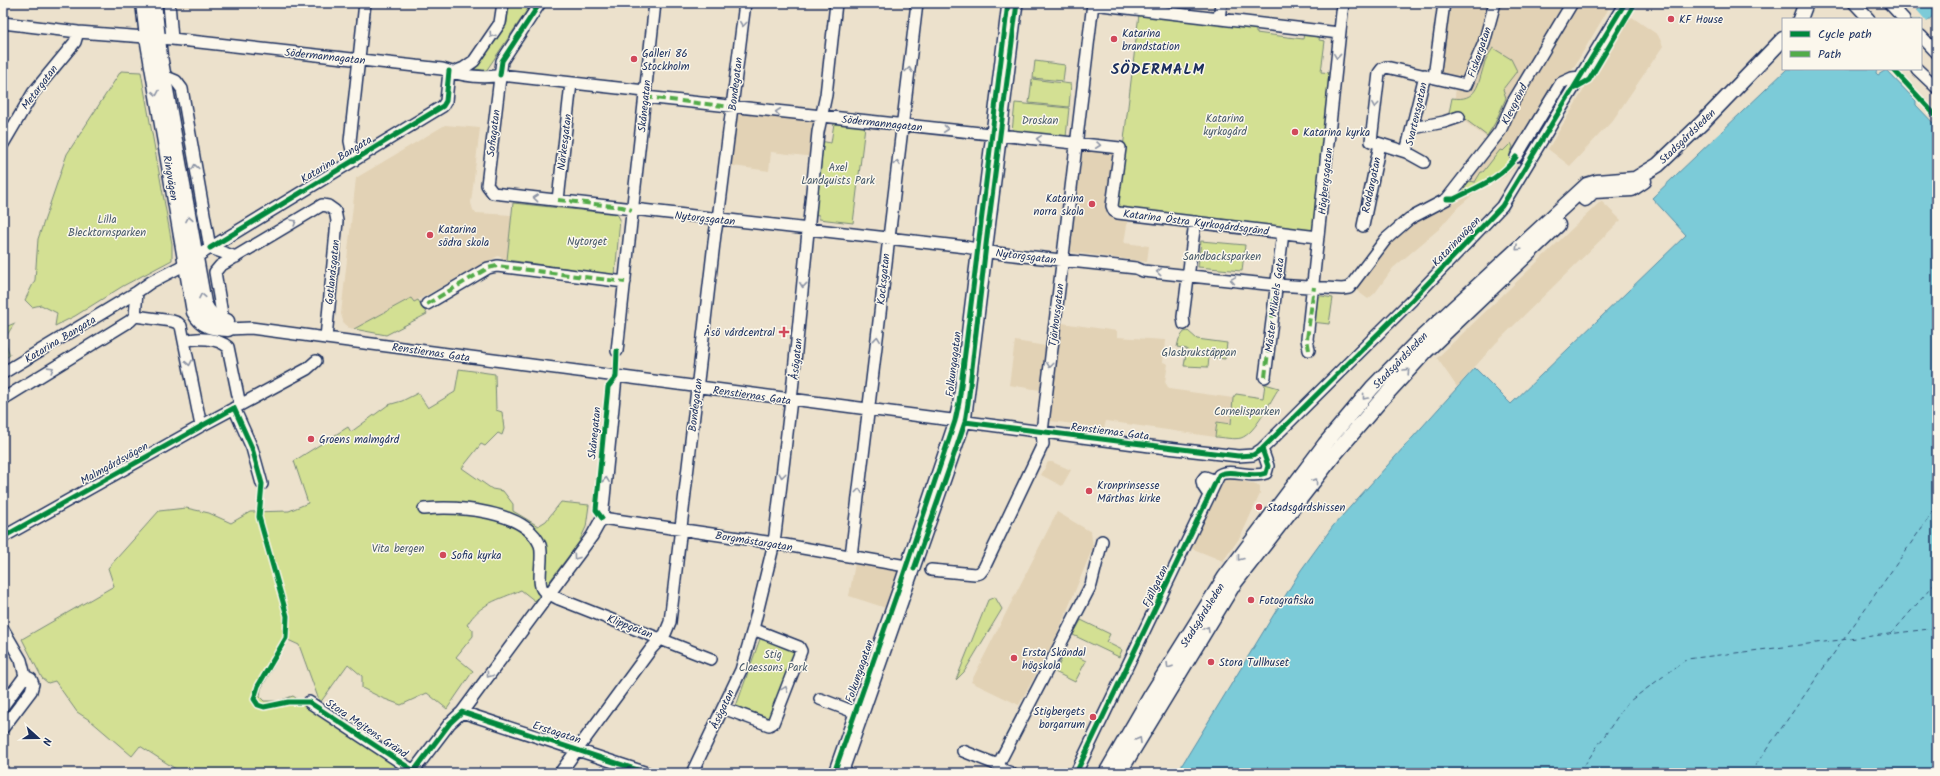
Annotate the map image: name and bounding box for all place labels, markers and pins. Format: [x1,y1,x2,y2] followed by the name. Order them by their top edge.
[1679,11,1723,29] place label: KF House
[1666,14,1676,24] marker: KF House
[1122,25,1180,56] place label: Katarina brandstation
[1109,34,1119,44] marker: Katarina brandstation
[642,45,690,76] place label: Galleri 86 Stockholm
[629,54,639,64] marker: Galleri 86 Stockholm
[1303,124,1370,142] place label: Katarina kyrka
[1290,127,1300,137] marker: Katarina kyrka
[1034,190,1084,221] place label: Katarina norra skola
[1087,199,1097,209] marker: Katarina norra skola
[438,221,489,252] place label: Katarina södra skola
[425,230,435,240] marker: Katarina södra skola
[704,324,775,342] place label: Åsö vårdcentral
[778,326,790,338] marker: Åsö vårdcentral
[319,431,400,449] place label: Groens malmgård
[306,434,316,444] marker: Groens malmgård
[1097,477,1160,508] place label: Kronprinsesse Märthas kirke
[1084,486,1094,496] marker: Kronprinsesse Märthas kirke
[1267,499,1346,517] place label: Stadsgårdshissen
[1254,502,1264,512] marker: Stadsgårdshissen
[451,547,501,565] place label: Sofia kyrka
[438,550,448,560] marker: Sofia kyrka
[1259,592,1314,610] place label: Fotografiska
[1246,595,1256,605] marker: Fotografiska
[1022,644,1086,675] place label: Ersta Sköndal högskola
[1009,653,1019,663] marker: Ersta Sköndal högskola
[1219,654,1290,672] place label: Stora Tullhuset
[1206,657,1216,667] marker: Stora Tullhuset
[1034,703,1085,734] place label: Stigbergets borgarrum
[1088,712,1098,722] marker: Stigbergets borgarrum

